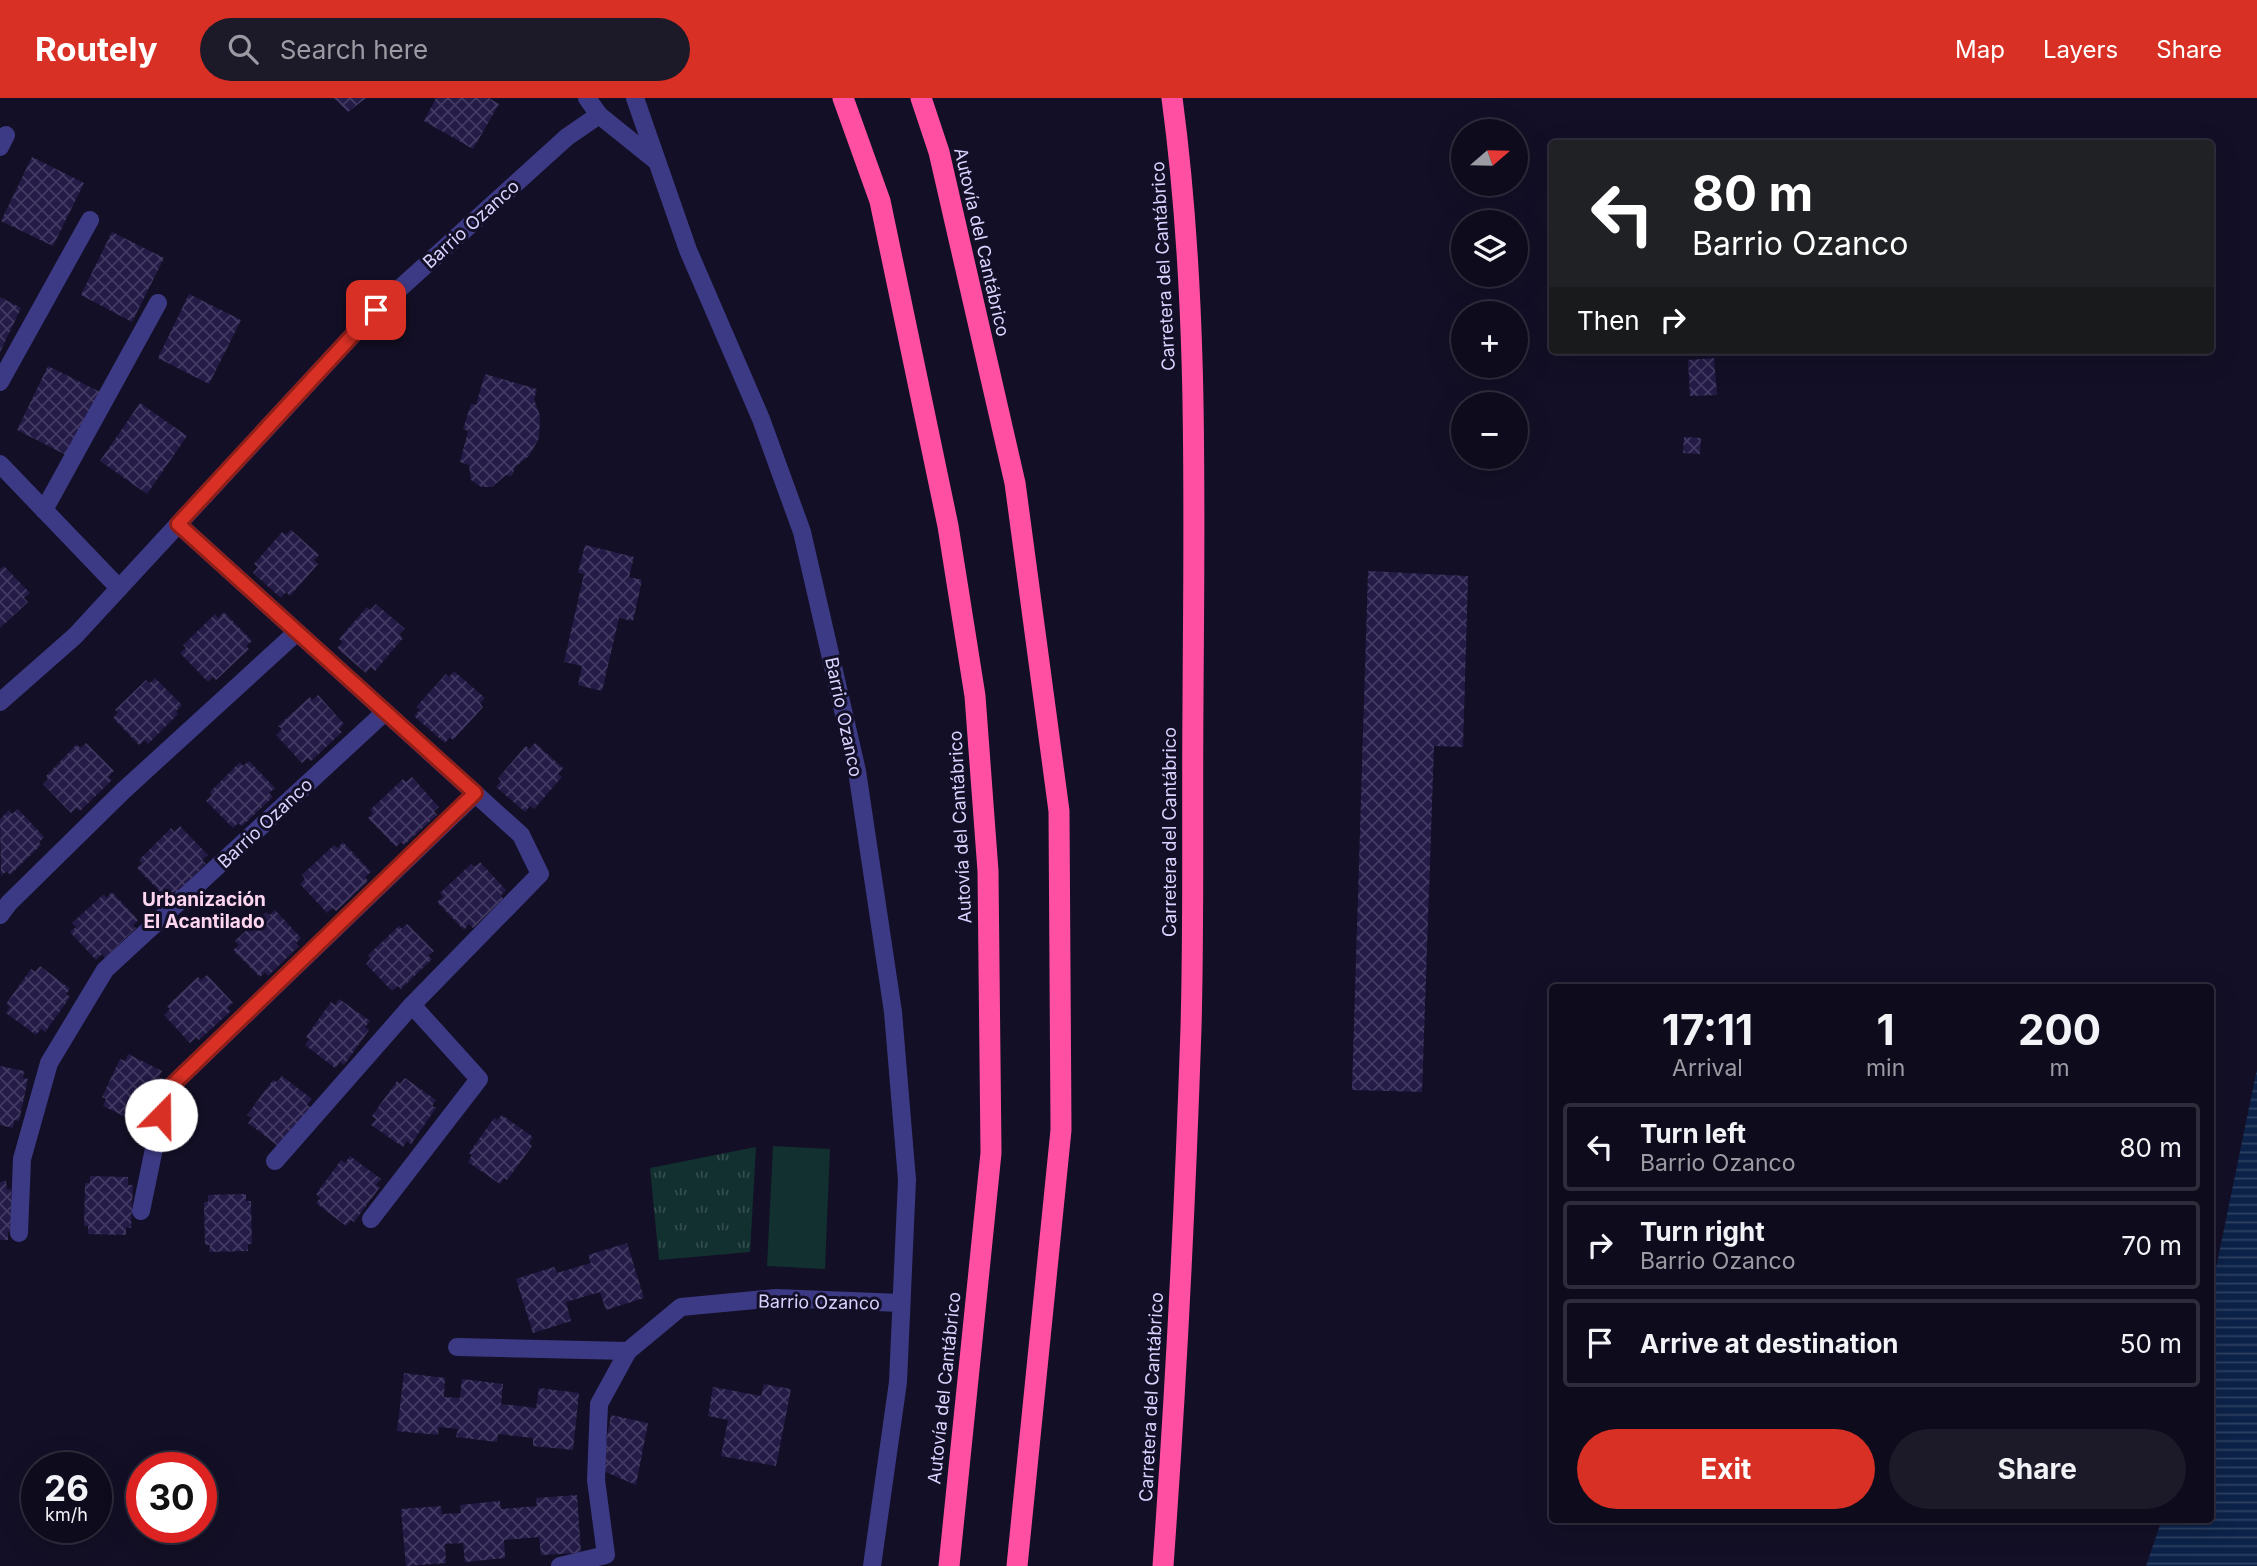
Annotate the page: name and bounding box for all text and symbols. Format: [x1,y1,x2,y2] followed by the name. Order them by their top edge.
[200,18,690,81] search box
[35,29,158,69] text: Routely
[224,30,262,68] icon: search
[280,34,428,65] text: Search here
[1955,35,2005,64] text: Map
[2043,35,2118,64] text: Layers
[2156,35,2222,64] text: Share
[1451,119,1528,196] north arrow
[1451,119,1528,469] map controls
[950,145,1014,339] street label: Autovía del Cantábrico
[1147,161,1179,371] street label: Carretera del Cantábrico
[1692,164,1813,223] text: 80 m
[1577,168,1668,259] icon: left
[419,175,523,273] street label: Barrio Ozanco
[1451,210,1528,287] button: layers
[1692,224,1908,263] text: Barrio Ozanco
[346,280,406,340] pin
[357,291,395,329] icon: arrive
[1451,301,1528,378] button: +
[1654,301,1692,339] icon: right
[1577,305,1640,336] text: Then
[1451,392,1528,469] button: −
[821,655,867,779] street label: Barrio Ozanco
[1159,727,1180,937] street label: Carretera del Cantábrico
[944,730,976,924] street label: Autovía del Cantábrico
[213,774,317,872] street label: Barrio Ozanco
[142,888,266,933] district label: Urbanización El Acantilado
[1662,1004,1753,1055] text: 17:11
[1877,1004,1895,1055] text: 1
[2018,1004,2101,1055] text: 200
[1672,1054,1743,1082] text: Arrival
[1866,1054,1905,1082] text: min
[2050,1054,2070,1082] text: m
[124,1078,198,1152] position arrow
[1640,1118,1746,1149] text: Turn left
[1581,1128,1619,1166] icon: left
[2119,1132,2182,1163] text: 80 m
[1640,1149,1796,1177] text: Barrio Ozanco
[1640,1216,1765,1247] text: Turn right
[1581,1226,1619,1264] icon: right
[2121,1230,2182,1261] text: 70 m
[1640,1247,1796,1275] text: Barrio Ozanco
[758,1290,880,1314] street label: Barrio Ozanco
[923,1291,965,1485] street label: Autovía del Cantábrico
[1135,1292,1167,1502] street label: Carretera del Cantábrico
[1581,1324,1619,1362] icon: arrive
[1640,1328,1899,1359] text: Arrive at destination
[2120,1328,2182,1359] text: 50 m
[1577,1429,1875,1509] button: Exit
[1889,1429,2186,1509] button: Share
[126,1452,217,1543] speed limit sign: 30
[44,1467,89,1509] text: 26
[45,1504,88,1525] text: km/h

